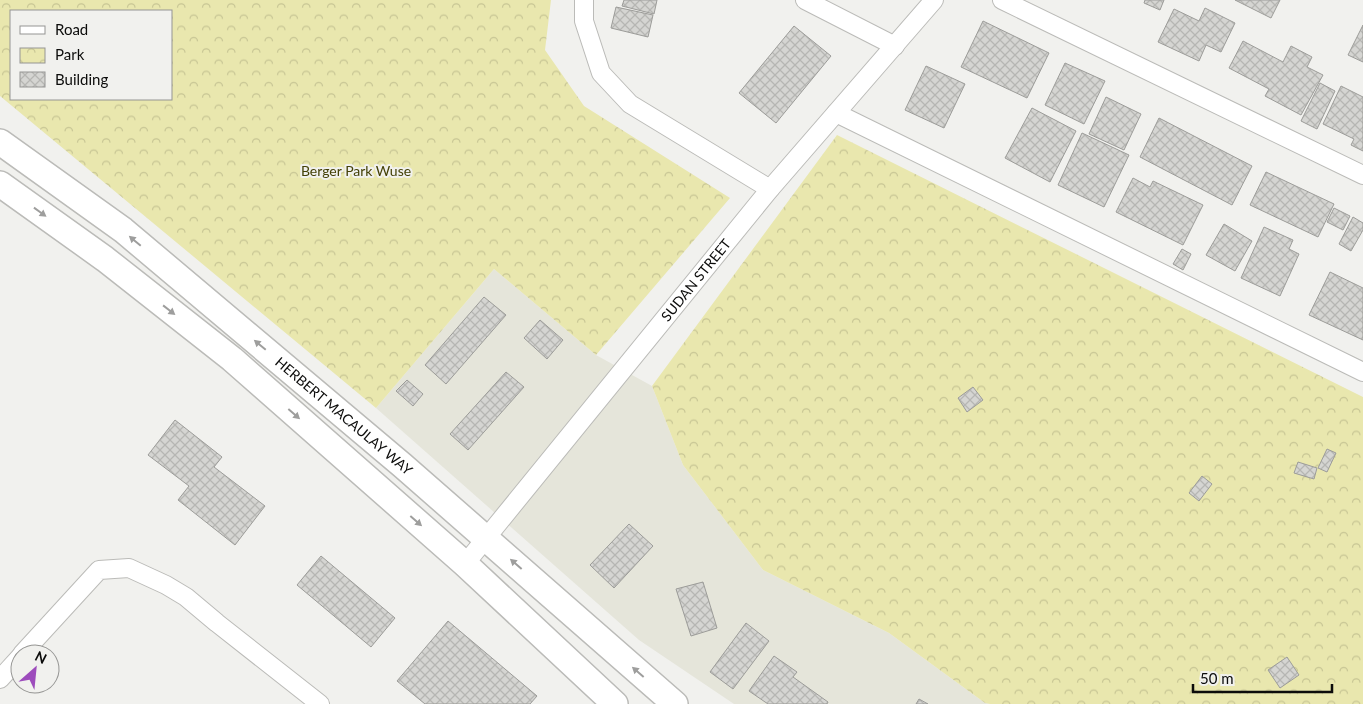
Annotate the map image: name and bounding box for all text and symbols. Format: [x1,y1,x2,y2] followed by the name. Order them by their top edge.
[10,10,172,100] legend
[55,20,88,38] text: Road
[55,45,85,63] text: Park
[55,70,108,88] text: Building
[301,162,411,179] park label: Berger Park Wuse
[33,207,46,217] one-way arrow
[129,235,142,246] one-way arrow
[657,235,735,324] street label: SUDAN STREET
[163,304,176,315] one-way arrow
[254,339,266,351] one-way arrow
[272,353,416,478] street label: HERBERT MACAULAY WAY
[288,408,301,419] one-way arrow
[410,515,422,527] one-way arrow
[510,559,523,570] one-way arrow
[10,644,60,694] north arrow
[32,647,50,667] text: N
[1193,662,1332,694] scale bar
[633,666,645,678] one-way arrow
[1200,669,1234,687] text: 50 m

